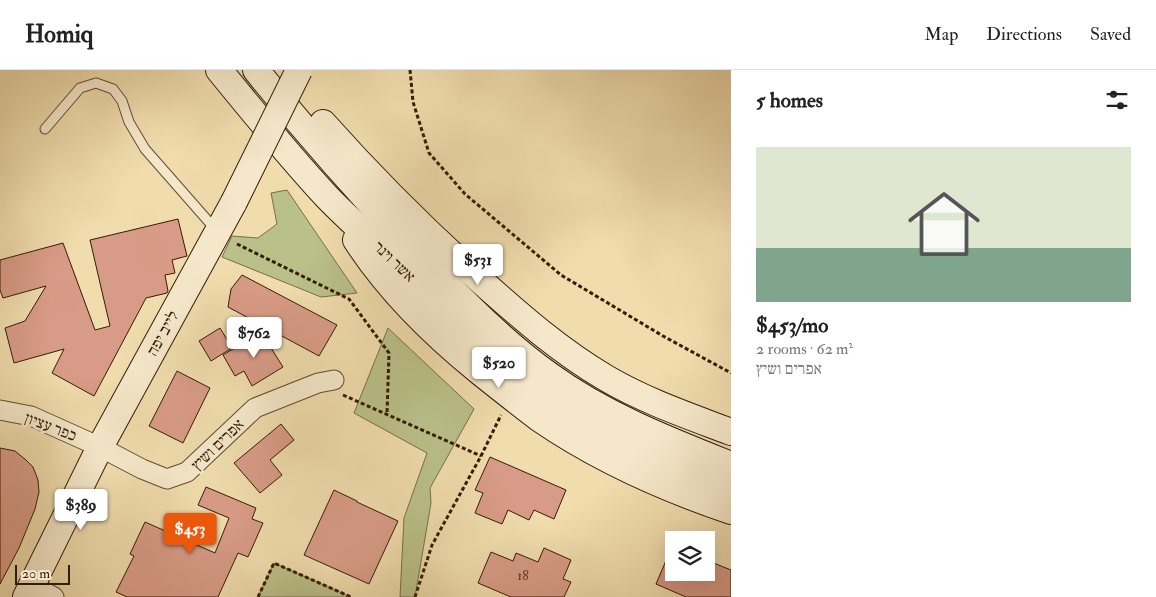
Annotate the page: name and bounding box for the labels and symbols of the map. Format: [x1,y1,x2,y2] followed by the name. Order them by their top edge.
[369,237,419,287] street label: אשר וינר
[448,244,508,286] pin: $531
[142,307,183,360] street label: לייב יפה
[224,316,284,359] pin: $762
[469,346,529,389] pin: $520
[22,408,80,446] street label: כפר עציון
[187,415,248,475] street label: אפרים ושיץ
[51,488,111,531] pin: $389
[160,512,220,555] pin: $453
[15,562,70,585] scale bar
[517,567,529,584] house number: 18

